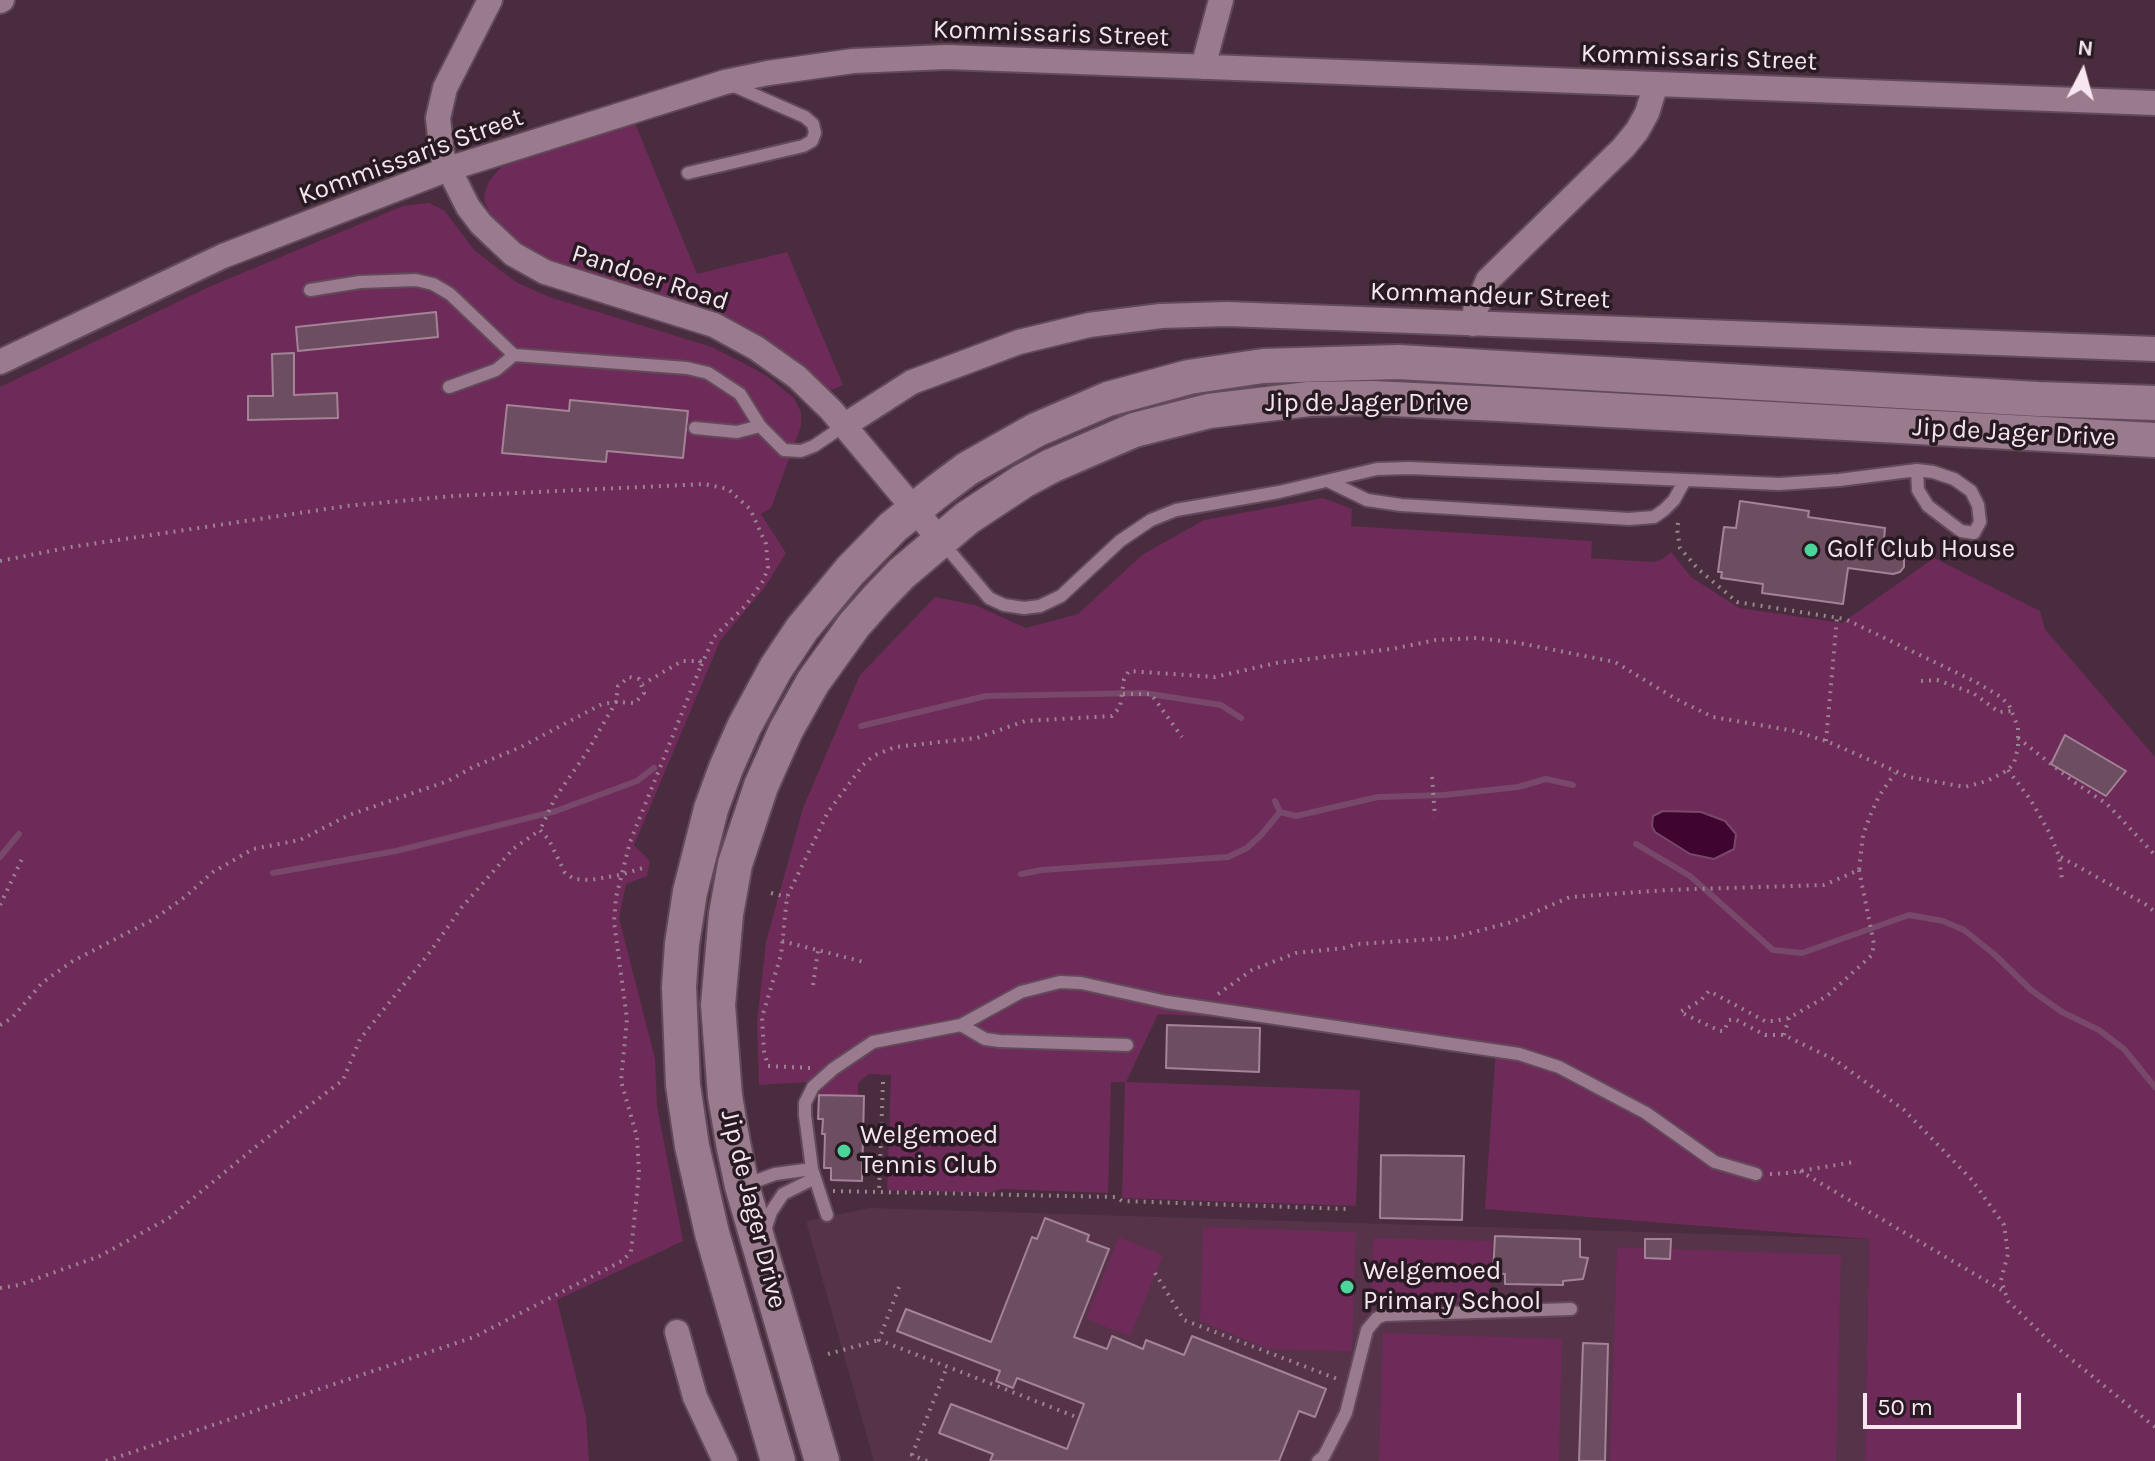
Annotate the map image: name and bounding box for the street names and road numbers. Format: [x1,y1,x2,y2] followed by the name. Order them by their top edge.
[932,14,1170,54] street label: Kommissaris Street
[1580,38,1818,78] street label: Kommissaris Street
[295,102,527,212] street label: Kommissaris Street
[568,238,732,318] street label: Pandoer Road
[1369,276,1611,316] street label: Kommandeur Street
[1265,388,1469,420] street label: Jip de Jager Drive
[1911,412,2117,454] street label: Jip de Jager Drive
[713,1106,793,1312] street label: Jip de Jager Drive

